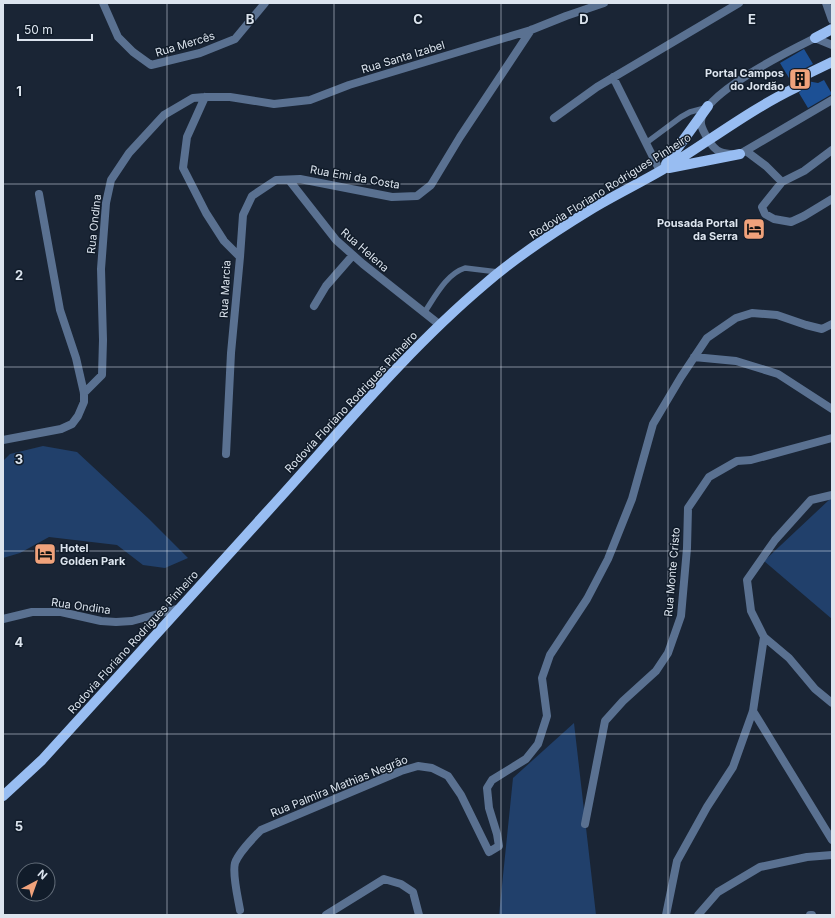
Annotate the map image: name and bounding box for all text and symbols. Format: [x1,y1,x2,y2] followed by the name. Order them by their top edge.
[246,11,255,27] text: B
[413,11,423,27] text: C
[579,11,589,27] text: D
[748,11,756,27] text: E
[18,16,92,42] scale bar
[24,22,53,37] text: 50 m
[153,28,217,60] street label: Rua Mercês
[360,38,446,76] street label: Rua Santa Izabel
[705,66,784,93] place label: Portal Campos do Jordão
[787,66,813,92] building icon: Portal Campos do Jordão
[16,83,22,99] text: 1
[527,130,694,242] street label: Rodovia Floriano Rodrigues Pinheiro
[309,162,401,192] street label: Rua Emi da Costa
[84,194,104,254] street label: Rua Ondina
[657,216,738,243] place label: Pousada Portal da Serra
[741,216,767,242] hotel icon: Pousada Portal da Serra
[338,225,392,275] street label: Rua Helena
[216,260,234,318] street label: Rua Marcia
[15,267,23,283] text: 2
[282,328,420,476] street label: Rodovia Floriano Rodrigues Pinheiro
[15,451,23,467] text: 3
[661,526,683,617] street label: Rua Monte Cristo
[32,541,58,567] hotel icon: Hotel Golden Park
[60,541,126,568] place label: Hotel Golden Park
[65,567,201,717] street label: Rodovia Floriano Rodrigues Pinheiro
[50,595,112,617] street label: Rua Ondina
[15,634,24,650] text: 4
[268,752,410,820] street label: Rua Palmira Mathias Negrão
[15,818,23,834] text: 5
[16,862,56,902] north arrow
[35,866,50,882] text: N

